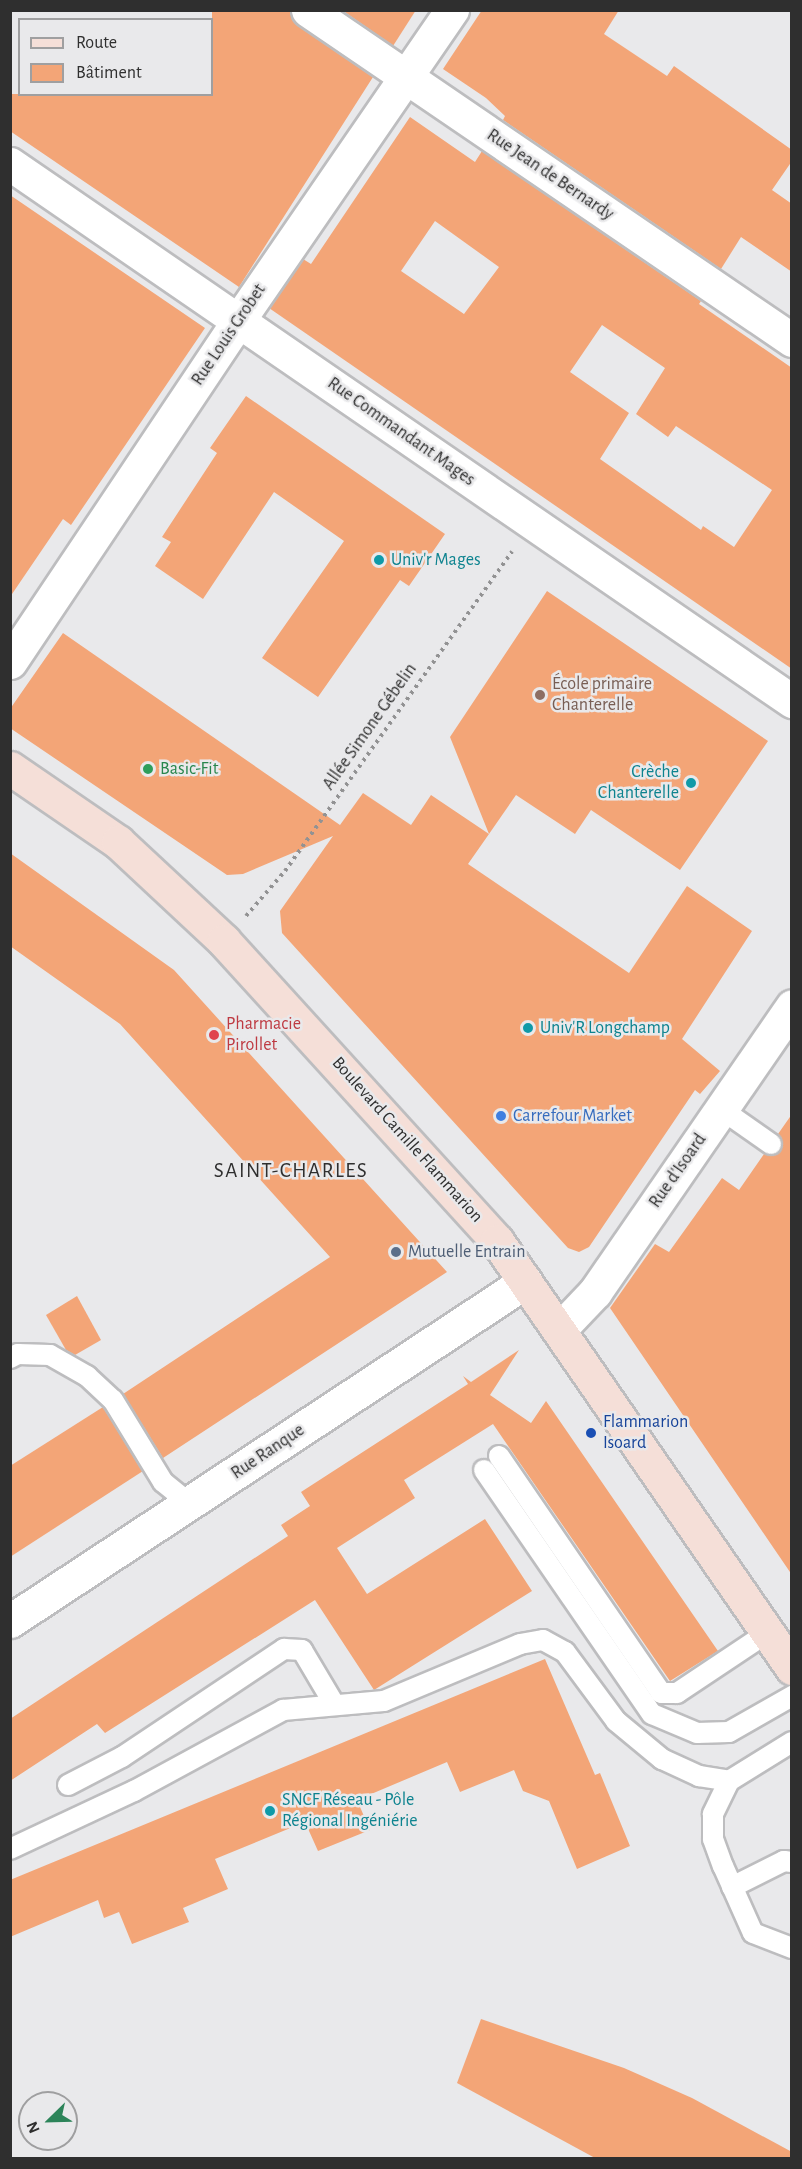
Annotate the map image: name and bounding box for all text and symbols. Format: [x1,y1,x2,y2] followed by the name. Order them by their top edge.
[18,18,213,96] legend
[76,34,117,52] text: Route
[76,64,142,82] text: Bâtiment
[482,125,618,225] street label: Rue Jean de Bernardy
[187,280,271,390] street label: Rue Louis Grobet
[323,373,479,491] street label: Rue Commandant Mages
[391,549,481,571] place label: Univ'r Mages
[372,553,386,567] marker: Univ'r Mages
[318,659,422,795] street label: Allée Simone Gébelin
[552,674,652,716] place label: École primaire Chanterelle
[533,688,547,702] marker: École primaire Chanterelle
[160,758,218,780] place label: Basic-Fit
[141,762,155,776] marker: Basic-Fit
[598,762,679,804] place label: Crèche Chanterelle
[684,776,698,790] marker: Crèche Chanterelle
[226,1014,301,1056] place label: Pharmacie Pirollet
[540,1017,670,1039] place label: Univ'R Longchamp
[521,1021,535,1035] marker: Univ'R Longchamp
[207,1028,221,1042] marker: Pharmacie Pirollet
[327,1053,487,1227] street label: Boulevard Camille Flammarion
[513,1105,632,1127] place label: Carrefour Market
[494,1109,508,1123] marker: Carrefour Market
[645,1130,711,1212] street label: Rue d'Isoard
[214,1158,368,1184] district label: SAINT-CHARLES
[408,1241,526,1263] place label: Mutuelle Entrain
[389,1245,403,1259] marker: Mutuelle Entrain
[603,1412,688,1454] place label: Flammarion Isoard
[227,1420,309,1484] street label: Rue Ranque
[584,1426,598,1440] marker: Flammarion Isoard
[282,1790,418,1832] place label: SNCF Réseau - Pôle Régional Ingéniérie
[263,1804,277,1818] marker: SNCF Réseau - Pôle Régional Ingéniérie
[18,2091,78,2151] north arrow
[24,2119,43,2135] text: N

